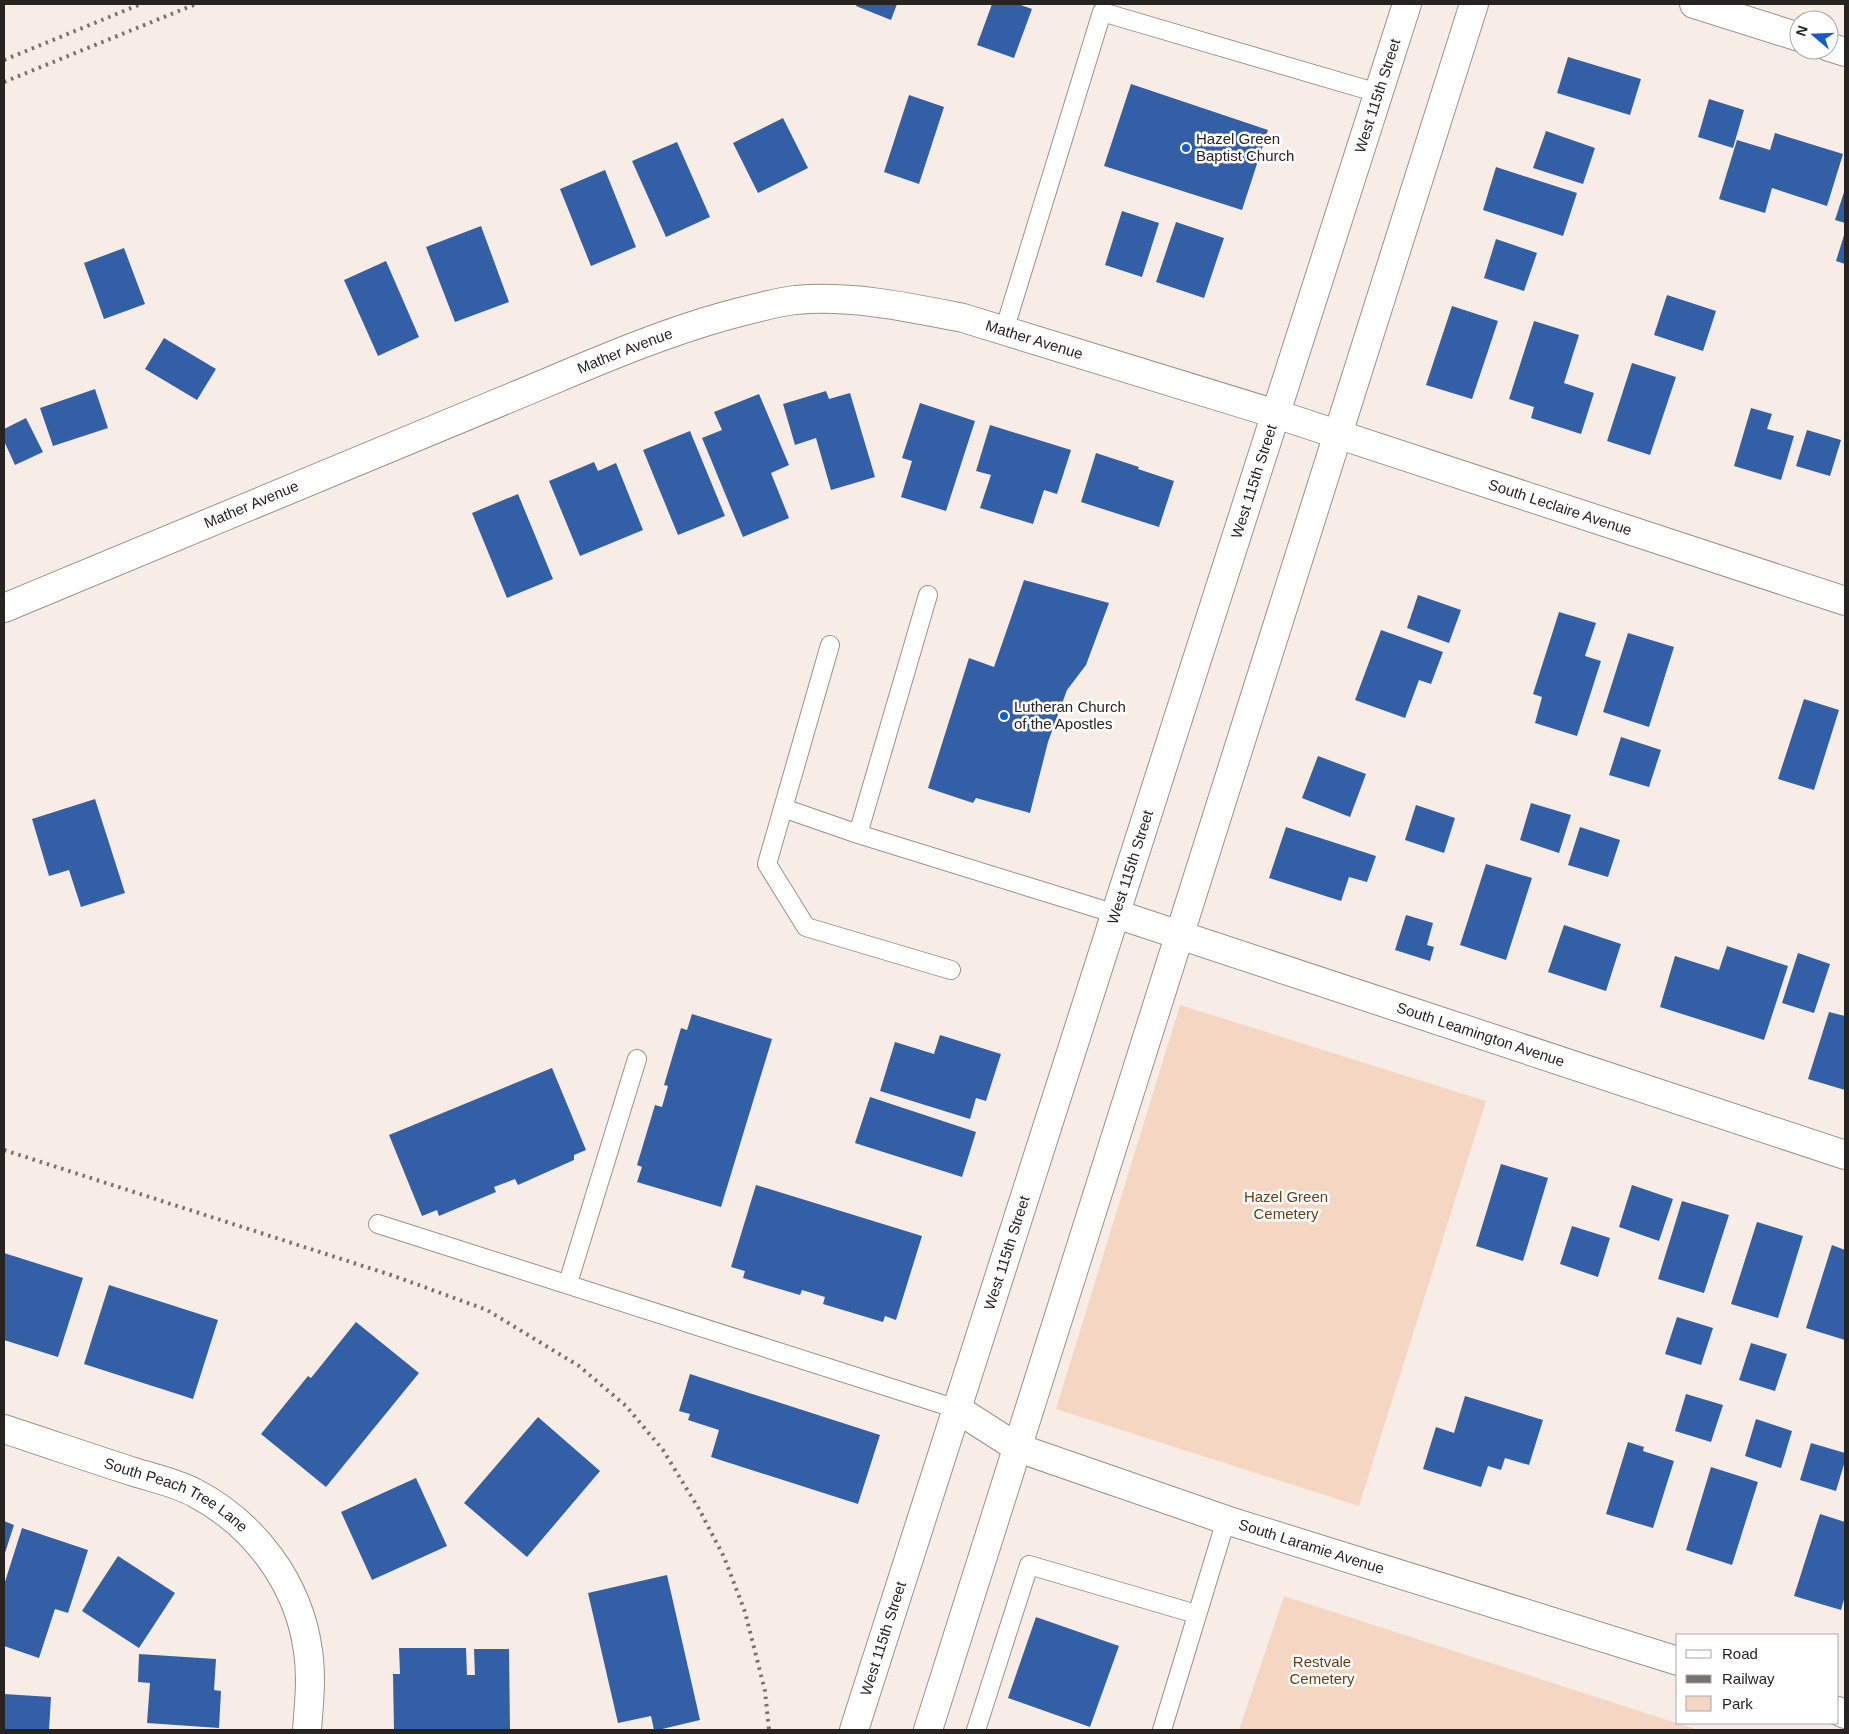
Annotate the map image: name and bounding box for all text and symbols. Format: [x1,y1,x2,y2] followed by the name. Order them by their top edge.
[1789,10,1839,60] north arrow
[1792,23,1811,38] text: N
[1351,36,1404,155] street label: West 115th Street
[1196,130,1294,164] place label: Hazel Green Baptist Church
[1180,142,1192,154] marker: Hazel Green Baptist Church
[984,316,1085,362] street label: Mather Avenue
[575,324,675,377] street label: Mather Avenue
[1227,421,1280,540] street label: West 115th Street
[1486,475,1634,538] street label: South Leclaire Avenue
[201,477,301,531] street label: Mather Avenue
[1014,698,1126,732] place label: Lutheran Church of the Apostles
[998,710,1010,722] marker: Lutheran Church of the Apostles
[1104,807,1156,926] street label: West 115th Street
[1395,998,1567,1070] street label: South Leamington Avenue
[1244,1188,1328,1222] park label: Hazel Green Cemetery
[980,1193,1033,1312] street label: West 115th Street
[102,1454,251,1535] street label: South Peach Tree Lane
[1237,1515,1386,1577] street label: South Laramie Avenue
[857,1579,909,1698] street label: West 115th Street
[1676,1634,1839,1724] legend
[1722,1645,1758,1662] text: Road
[1289,1653,1355,1687] park label: Restvale Cemetery
[1722,1670,1775,1687] text: Railway
[1722,1695,1753,1712] text: Park

